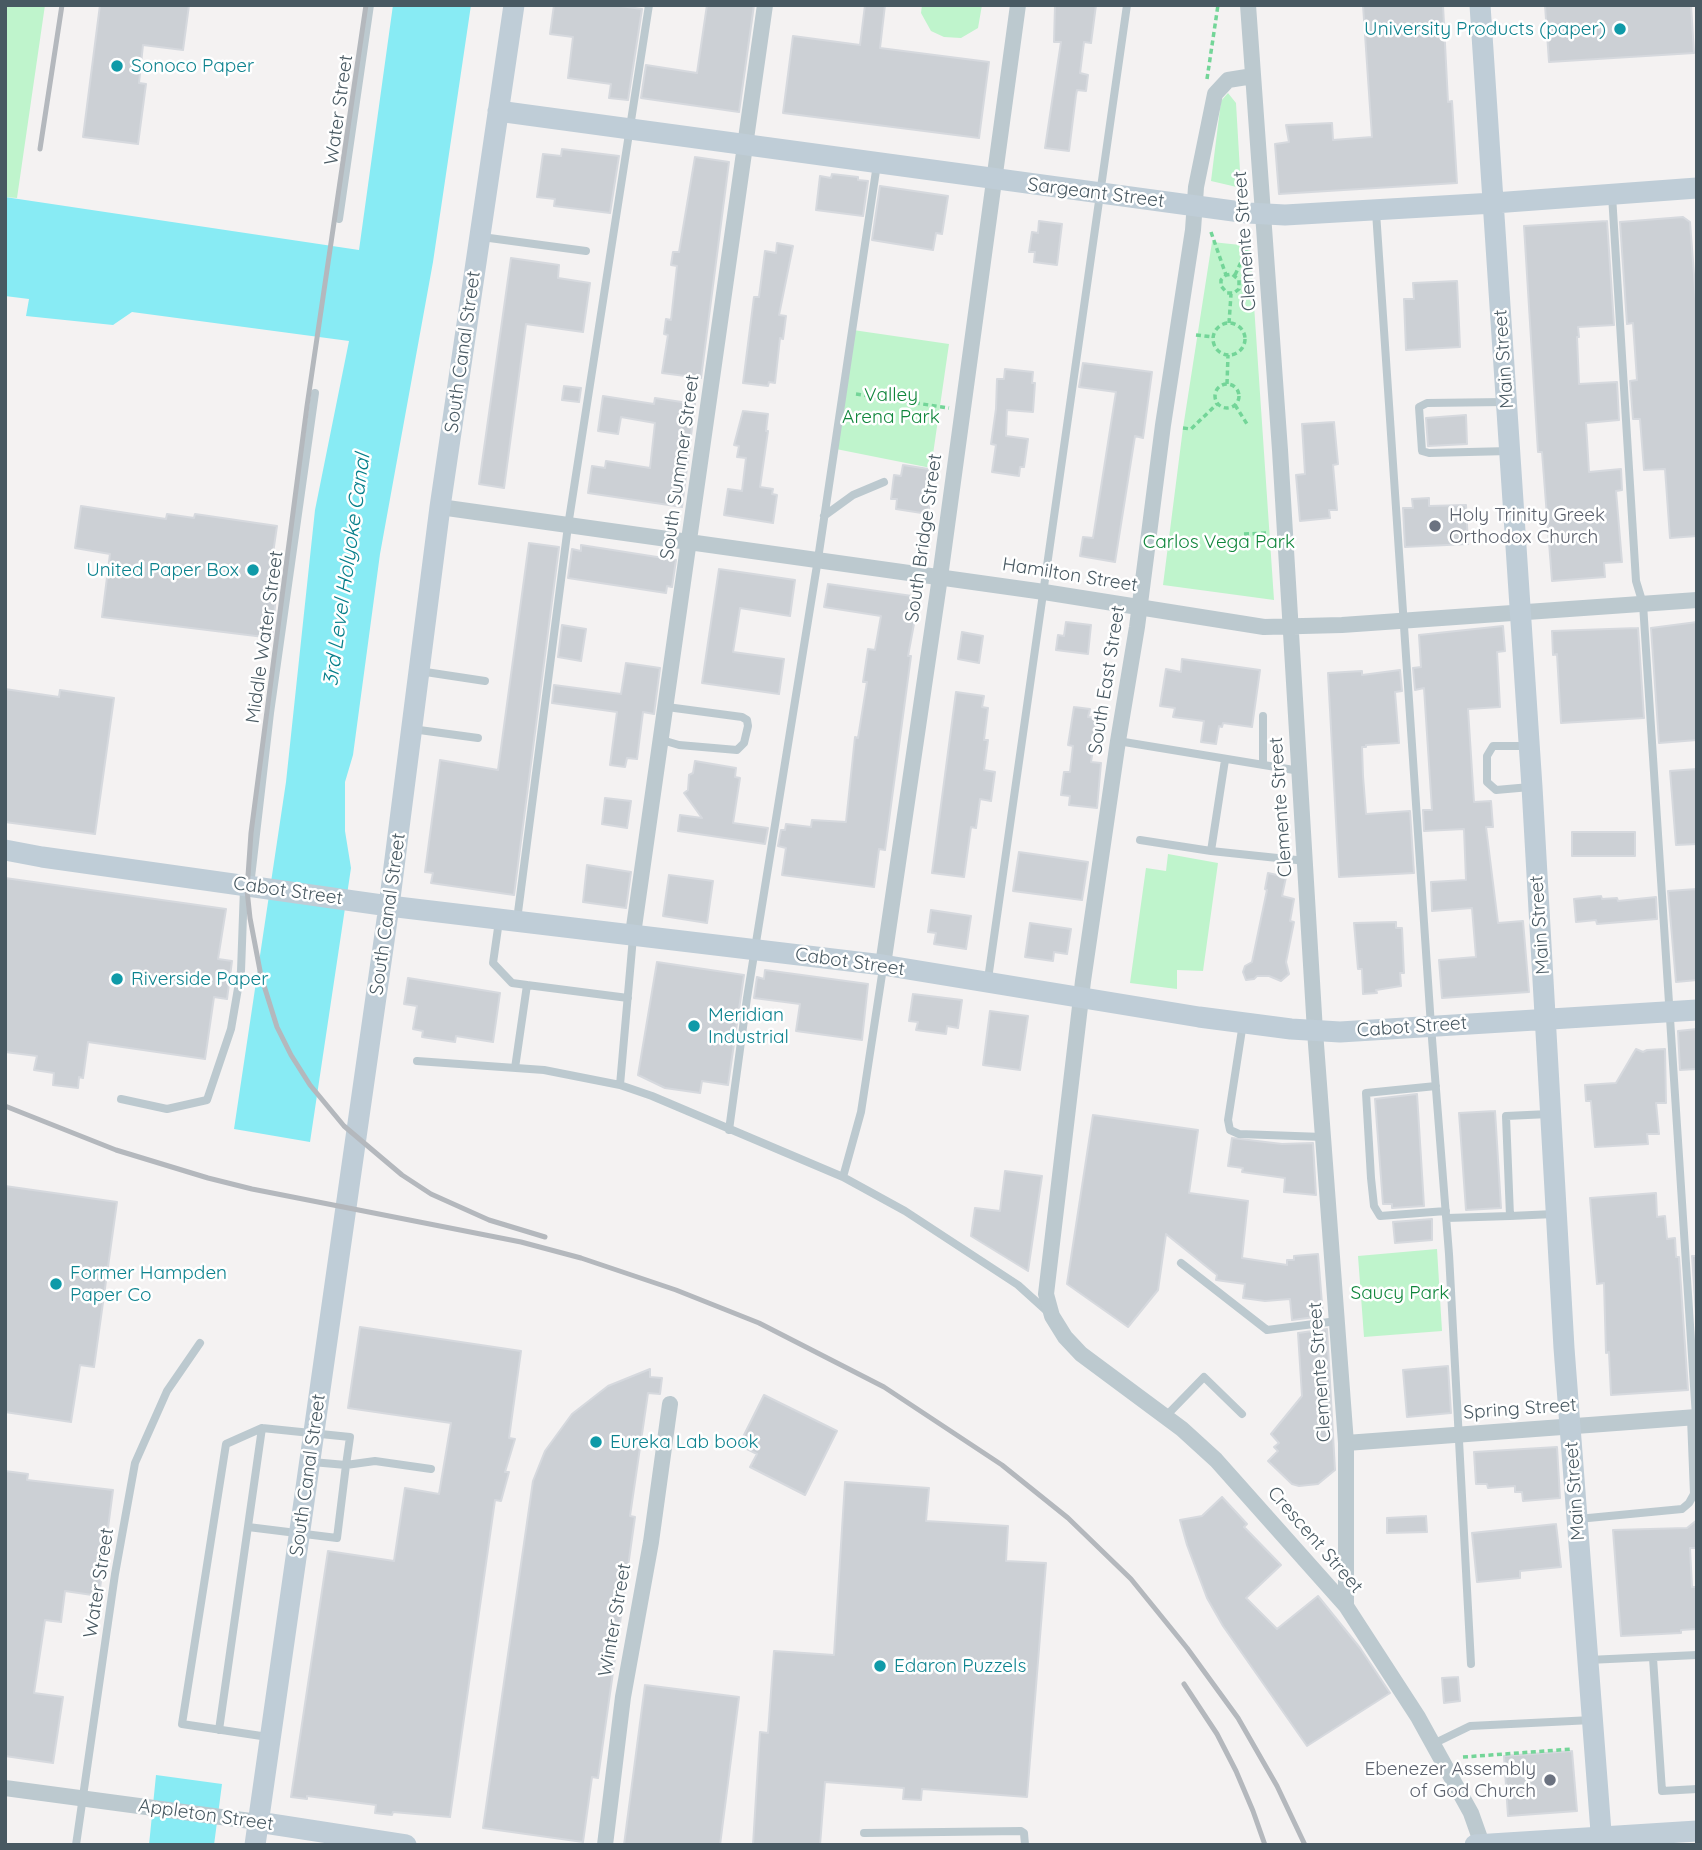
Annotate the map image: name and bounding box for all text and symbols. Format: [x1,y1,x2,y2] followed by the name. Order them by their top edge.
[1364,18,1606,40] place label: University Products (paper)
[1612,21,1628,37] marker: University Products (paper)
[320,53,358,167] street label: Water Street
[131,55,254,77] place label: Sonoco Paper
[109,58,125,74] marker: Sonoco Paper
[1229,170,1261,312] street label: Clemente Street
[1026,173,1166,213] street label: Sargeant Street
[440,270,486,434] street label: South Canal Street
[1489,309,1519,409] street label: Main Street
[656,373,704,561] street label: South Summer Street
[842,384,940,428] park label: Valley Arena Park
[318,452,376,688] water label: 3rd Level Holyoke Canal
[901,452,947,624] street label: South Bridge Street
[1449,504,1605,548] place label: Holy Trinity Greek Orthodox Church
[1427,518,1443,534] marker: Holy Trinity Greek Orthodox Church
[1143,531,1295,553] park label: Carlos Vega Park
[242,549,288,725] street label: Middle Water Street
[1001,553,1139,597] street label: Hamilton Street
[86,559,239,581] place label: United Paper Box
[245,562,261,578] marker: United Paper Box
[1084,604,1130,756] street label: South East Street
[1265,736,1297,878] street label: Clemente Street
[365,832,411,996] street label: South Canal Street
[232,872,344,910] street label: Cabot Street
[1525,875,1555,975] street label: Main Street
[794,943,906,981] street label: Cabot Street
[131,968,269,990] place label: Riverside Paper
[109,971,125,987] marker: Riverside Paper
[708,1004,789,1048] place label: Meridian Industrial
[1356,1012,1468,1042] street label: Cabot Street
[686,1018,702,1034] marker: Meridian Industrial
[70,1262,227,1306] place label: Former Hampden Paper Co
[48,1276,64,1292] marker: Former Hampden Paper Co
[1351,1282,1449,1304] park label: Saucy Park
[1304,1301,1336,1443] street label: Clemente Street
[285,1393,331,1557] street label: South Canal Street
[1463,1394,1577,1424] street label: Spring Street
[610,1431,759,1453] place label: Eureka Lab book
[588,1434,604,1450] marker: Eureka Lab book
[1560,1441,1590,1541] street label: Main Street
[1262,1482,1368,1598] street label: Crescent Street
[79,1526,119,1640] street label: Water Street
[594,1561,636,1679] street label: Winter Street
[894,1655,1026,1677] place label: Edaron Puzzels
[872,1658,888,1674] marker: Edaron Puzzels
[1365,1758,1536,1802] place label: Ebenezer Assembly of God Church
[1542,1772,1558,1788] marker: Ebenezer Assembly of God Church
[137,1794,275,1836] street label: Appleton Street

